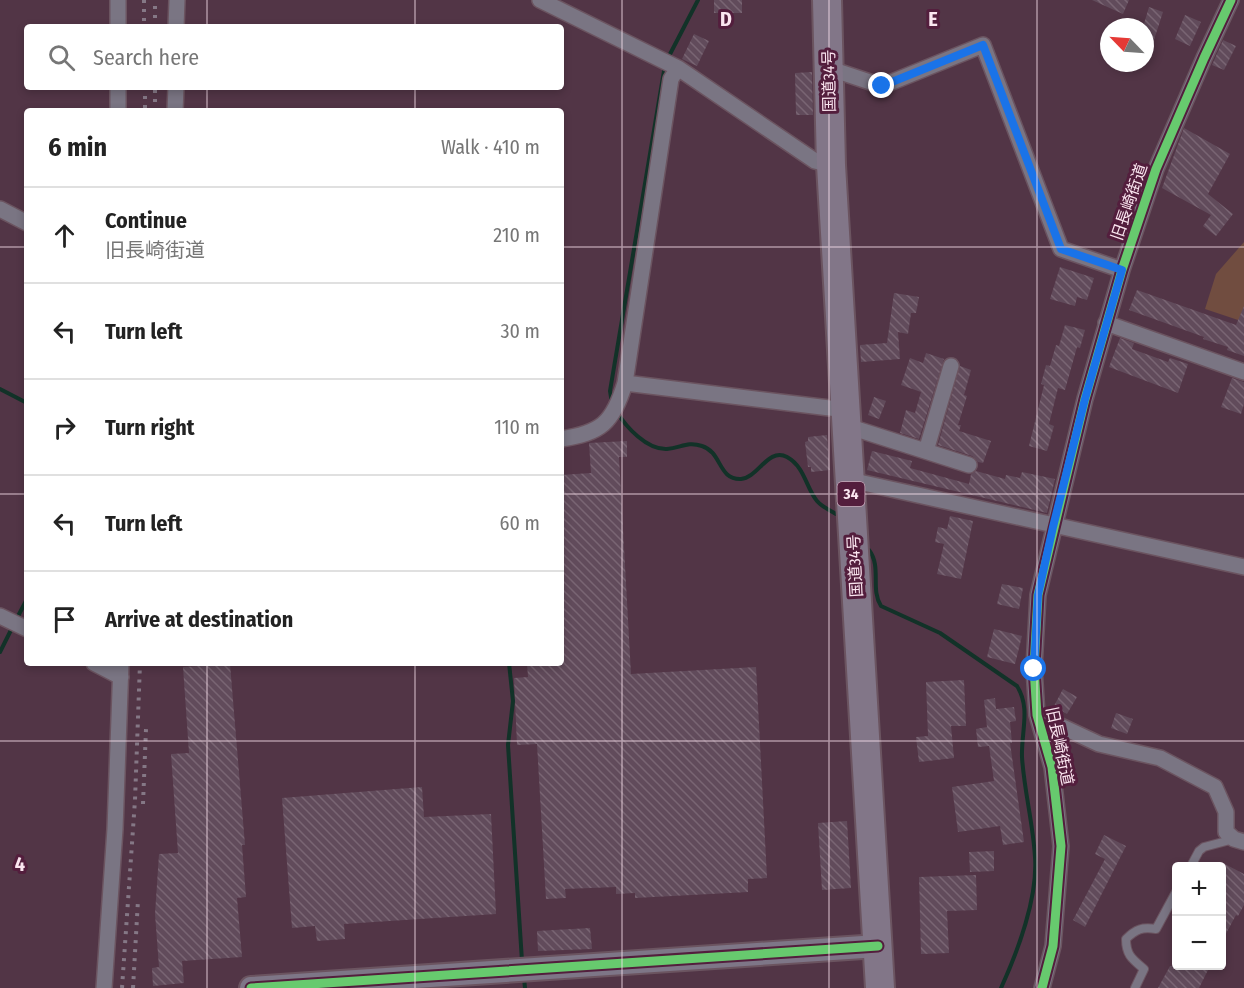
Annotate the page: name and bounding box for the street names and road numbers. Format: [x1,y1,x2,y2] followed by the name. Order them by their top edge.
[819,49,839,113] street label: 国道34号
[1107,161,1151,243] street label: 旧長崎街道
[838,482,864,506] road number: 34
[844,534,866,598] street label: 国道34号
[1042,705,1078,787] street label: 旧長崎街道

